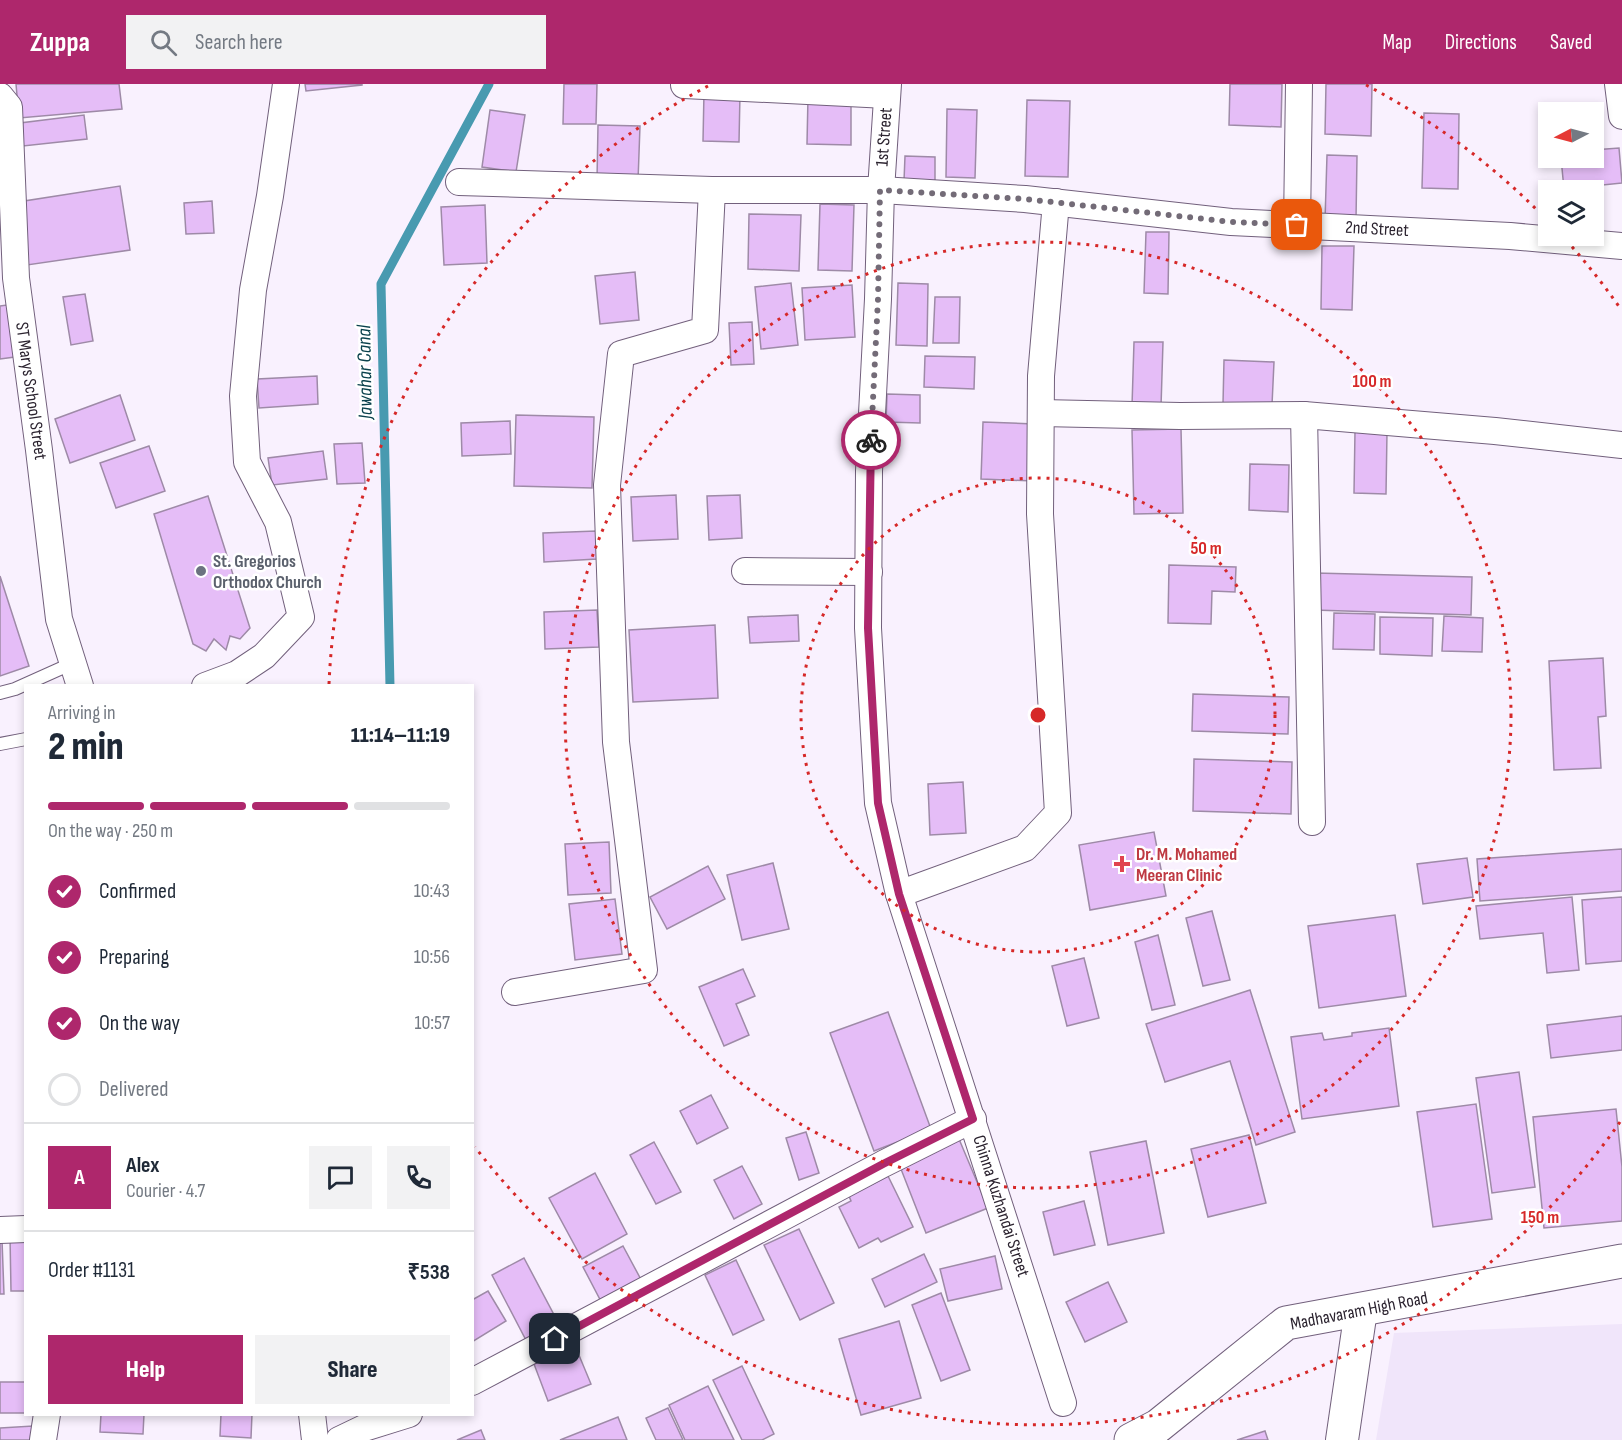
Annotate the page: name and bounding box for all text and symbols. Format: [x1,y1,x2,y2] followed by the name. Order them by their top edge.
[126,15,546,69] search box
[30,26,90,59] text: Zuppa
[147,26,180,59] icon: search
[195,29,283,56] text: Search here
[1382,30,1412,55] text: Map
[1445,30,1517,55] text: Directions
[1550,30,1592,55] text: Saved
[1538,102,1604,168] north arrow
[1538,102,1604,246] map controls
[871,106,897,167] street label: 1st Street
[1538,180,1604,246] button: layers
[1271,199,1322,250] pin
[1280,208,1313,241] icon: bag
[1345,217,1410,241] street label: 2nd Street
[11,321,51,462] street label: ST Marys School Street
[352,323,378,420] water label: Jawahar Canal
[1353,371,1392,392] text: 100 m
[841,410,901,470] courier
[855,424,888,457] icon: bike
[1190,538,1222,559] text: 50 m
[213,551,322,593] place label: St. Gregorios Orthodox Church
[194,564,208,578] marker: St. Gregorios Orthodox Church
[48,701,116,725] text: Arriving in
[1028,705,1048,725] centre of rings
[351,722,450,749] text: 11:14–11:19
[48,724,124,771] text: 2 min
[48,819,173,843] text: On the way · 250 m
[1136,844,1237,886] place label: Dr. M. Mohamed Meeran Clinic
[1113,855,1131,873] marker: Dr. M. Mohamed Meeran Clinic
[48,875,81,908] icon: check
[99,878,176,905] text: Confirmed
[414,879,450,903] text: 10:43
[48,941,81,974] icon: check
[99,944,169,971] text: Preparing
[414,945,450,969] text: 10:56
[48,1007,81,1040] icon: check
[99,1010,180,1037] text: On the way
[415,1011,450,1035] text: 10:57
[99,1076,168,1103] text: Delivered
[968,1132,1034,1280] street label: Chinna Kuzhandai Street
[309,1146,372,1209] button: chat
[387,1146,450,1209] button: phone
[126,1152,159,1179] text: Alex
[74,1164,85,1191] text: A
[126,1179,205,1203] text: Courier · 4.7
[1521,1207,1559,1228] text: 150 m
[48,1257,135,1284] text: Order #1131
[408,1259,450,1286] text: ₹538
[1288,1287,1430,1335] street label: Madhavaram High Road
[529,1313,580,1364] pin
[538,1322,571,1355] icon: home
[48,1335,243,1404] button: Help
[255,1335,450,1404] button: Share

